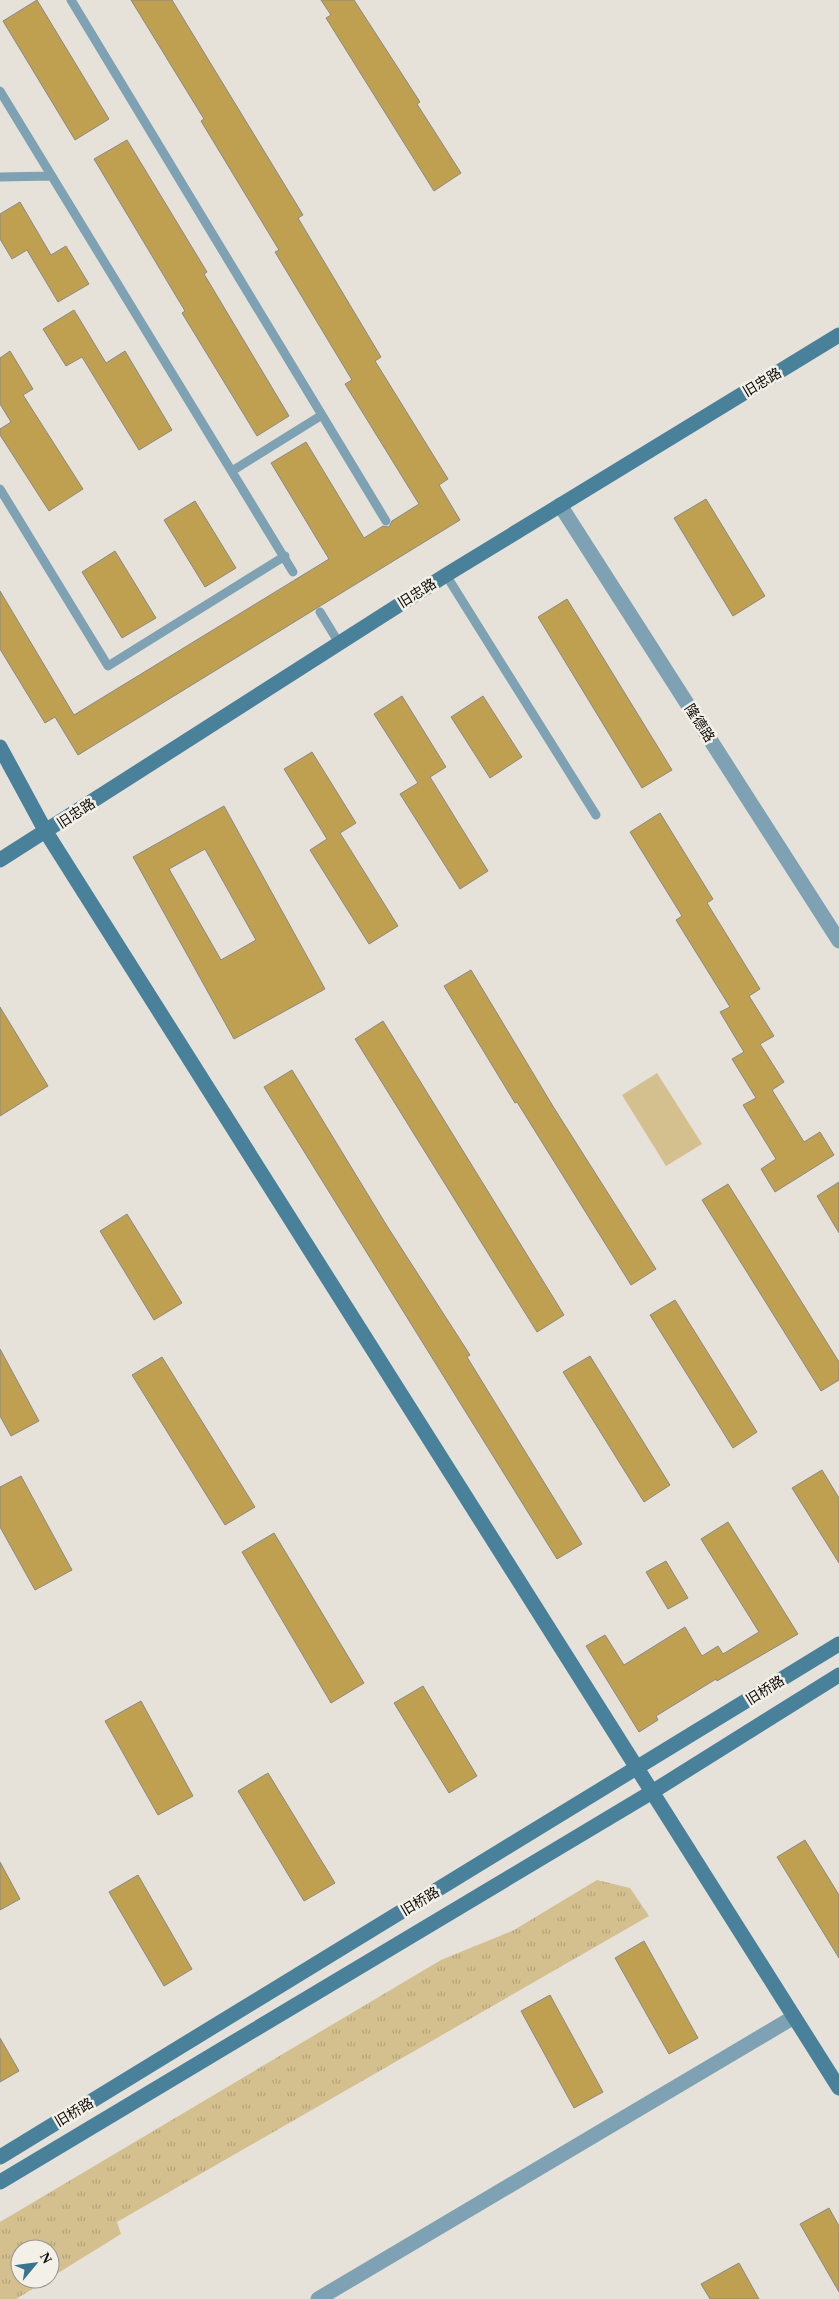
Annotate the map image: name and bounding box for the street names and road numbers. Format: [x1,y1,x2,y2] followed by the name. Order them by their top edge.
[740,365,784,400] street label: 旧忠路
[395,576,439,611] street label: 旧忠路
[682,701,718,745] street label: 隆德路
[55,796,98,831] street label: 旧忠路
[743,1673,787,1708] street label: 旧桥路
[398,1884,442,1919] street label: 旧桥路
[52,2095,96,2130] street label: 旧桥路

